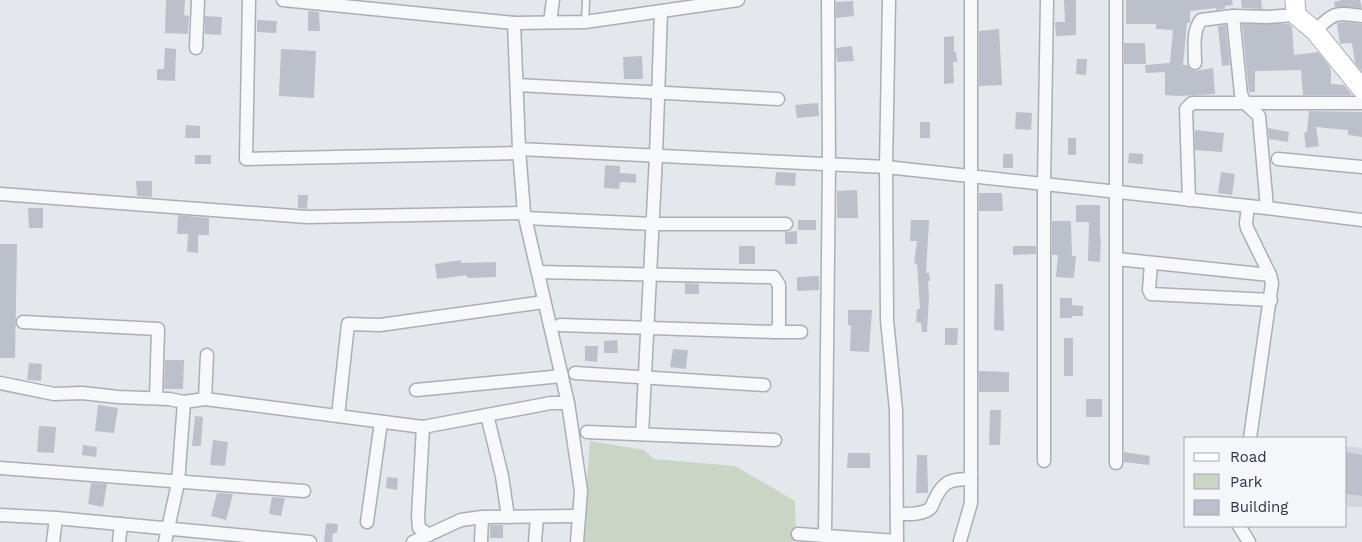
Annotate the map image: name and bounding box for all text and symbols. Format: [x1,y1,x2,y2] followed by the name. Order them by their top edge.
[1184,437,1347,527] legend
[1230,448,1267,466] text: Road
[1230,473,1263,491] text: Park
[1230,498,1288,516] text: Building

